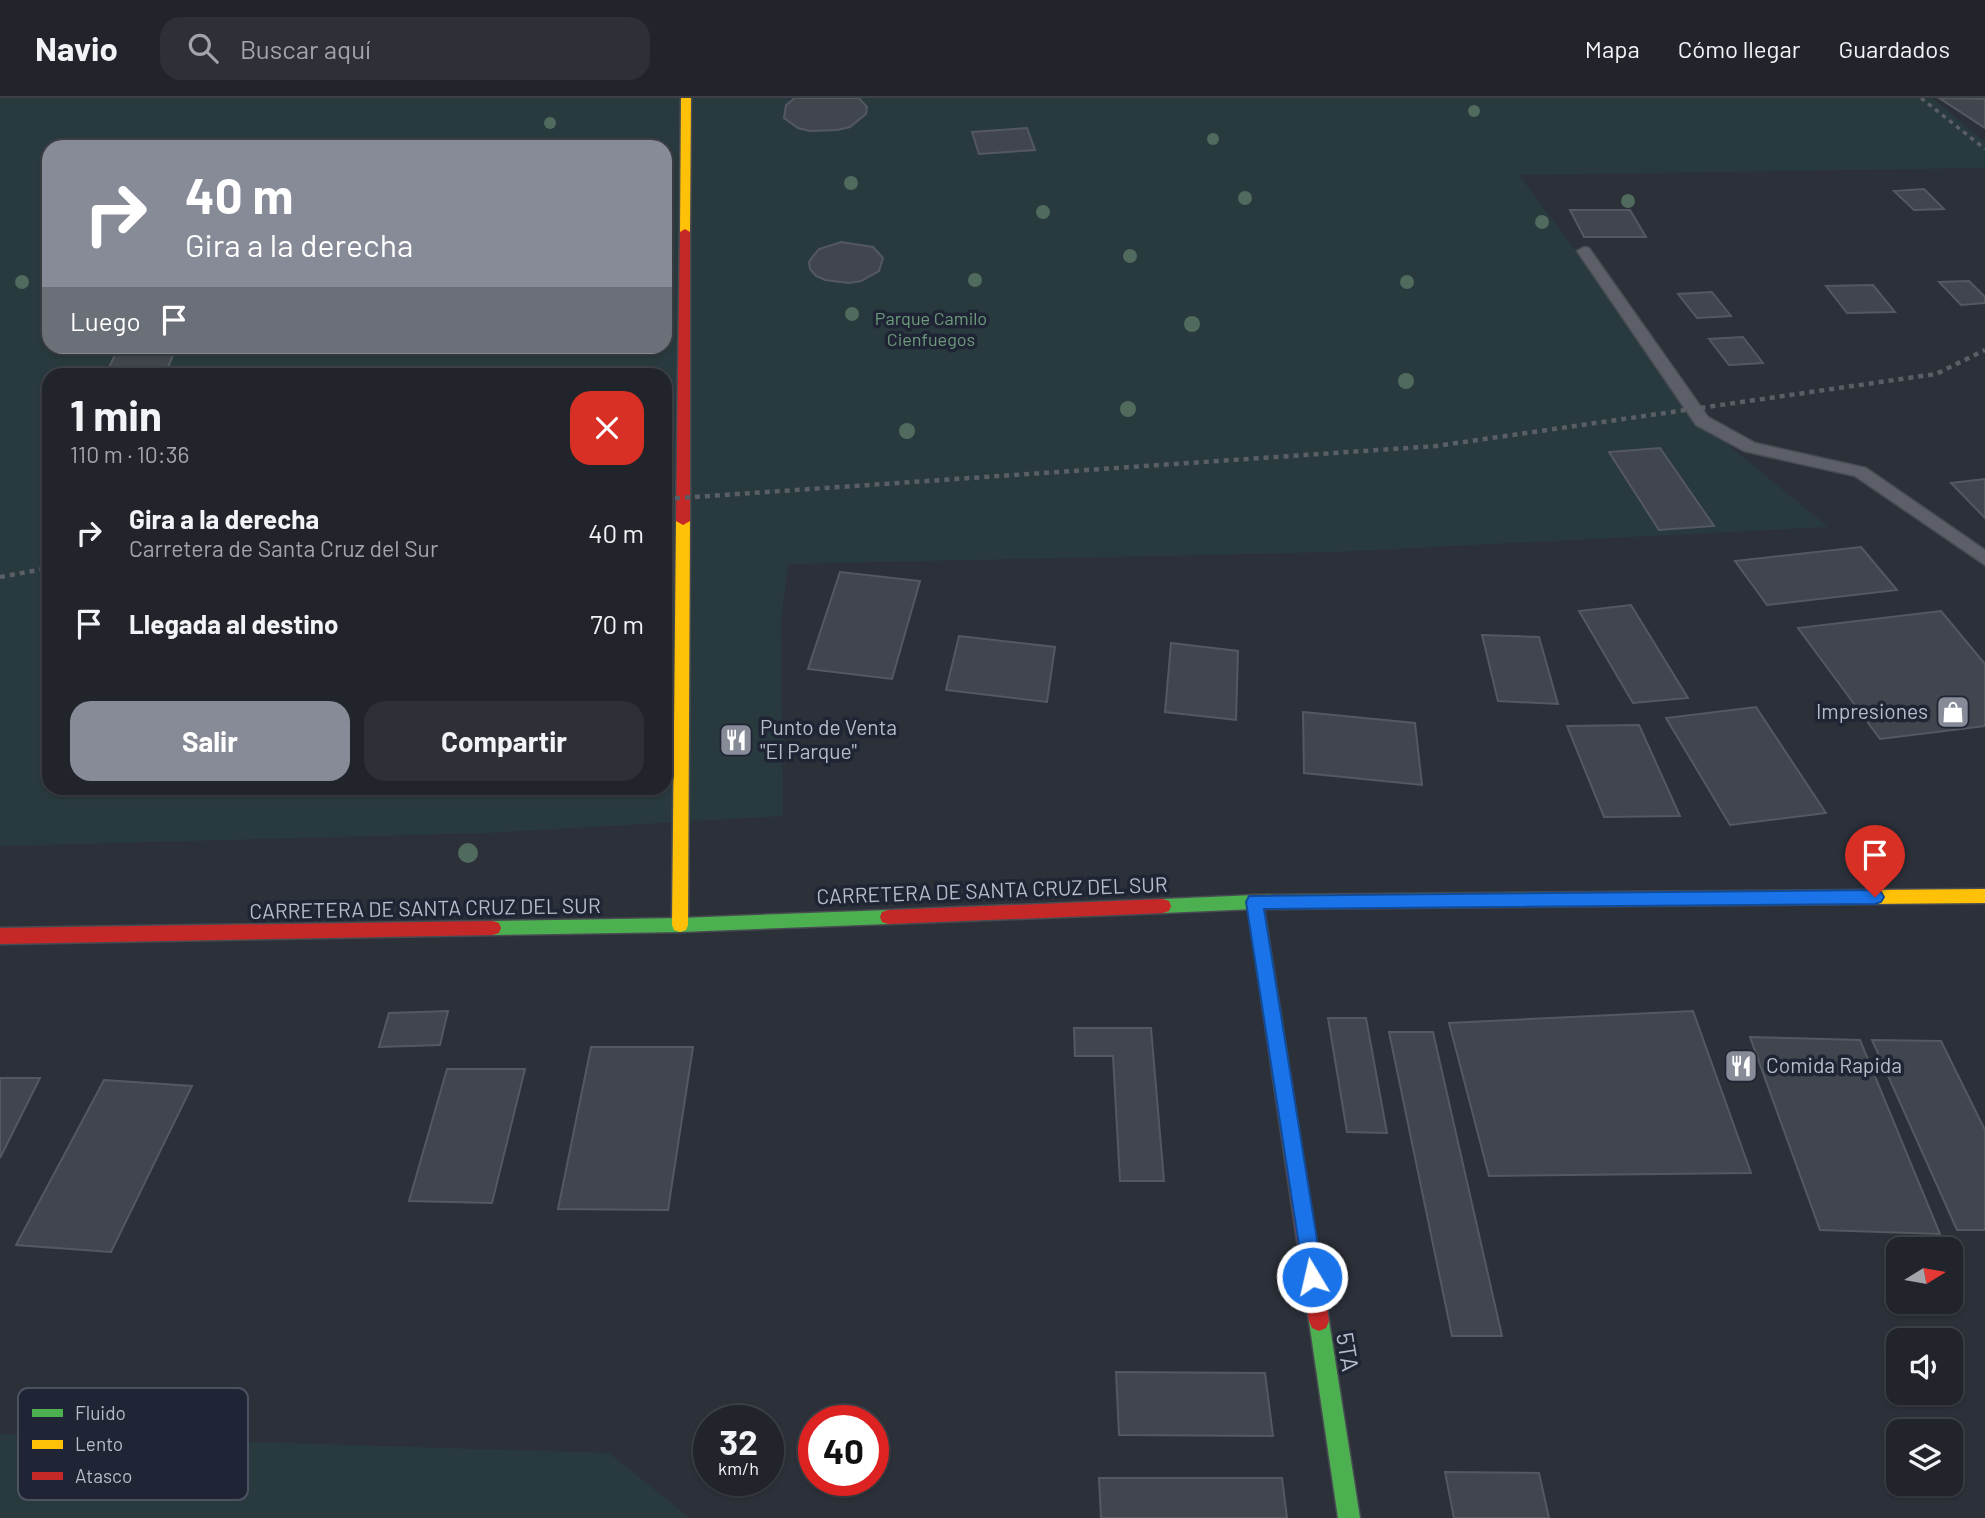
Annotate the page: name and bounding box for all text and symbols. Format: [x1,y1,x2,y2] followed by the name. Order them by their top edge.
[160,17,650,80] search box
[35,28,118,68] text: Navio
[184,29,222,67] icon: search
[240,33,371,64] text: Buscar aquí
[1585,34,1640,63] text: Mapa
[1678,34,1800,63] text: Cómo llegar
[1838,34,1950,63] text: Guardados
[185,165,293,224] text: 40 m
[70,168,161,259] icon: right
[185,225,413,263] text: Gira a la derecha
[155,301,193,339] icon: arrive
[70,305,141,336] text: Luego
[875,307,987,350] park label: Parque Camilo Cienfuegos
[70,389,162,439] text: 1 min
[570,391,644,465] button: close
[70,440,189,468] text: 110 m · 10:36
[129,503,319,534] text: Gira a la derecha
[70,514,108,552] icon: right
[588,517,644,548] text: 40 m
[129,534,438,562] text: Carretera de Santa Cruz del Sur
[70,605,108,643] icon: arrive
[129,608,338,639] text: Llegada al destino
[590,608,644,639] text: 70 m
[1934,693,1972,731] shop icon: Impresiones
[1816,698,1928,723] place label: Impresiones
[70,701,350,781] button: Salir
[364,701,644,781] button: Compartir
[760,714,897,763] place label: Punto de Venta "El Parque"
[717,721,755,759] restaurant icon: Punto de Venta "El Parque"
[1845,825,1905,897] pin
[1856,836,1894,874] icon: arrive
[816,871,1168,908] street label: CARRETERA DE SANTA CRUZ DEL SUR
[249,892,601,923] street label: CARRETERA DE SANTA CRUZ DEL SUR
[1722,1047,1760,1085] restaurant icon: Comida Rapida
[1766,1052,1902,1077] place label: Comida Rapida
[1886,1237,1964,1314] north arrow
[1886,1237,1963,1496] map controls
[1275,1240,1349,1314] position arrow
[1886,1328,1963,1405] button: sound
[1331,1330,1366,1373] street label: 5TA
[18,1388,248,1500] legend
[75,1401,126,1424] text: Fluido
[798,1405,889,1496] speed limit sign: 40
[1886,1419,1963,1496] button: layers
[719,1420,758,1462] text: 32
[75,1432,123,1455] text: Lento
[718,1457,759,1479] text: km/h
[75,1464,132,1487] text: Atasco

